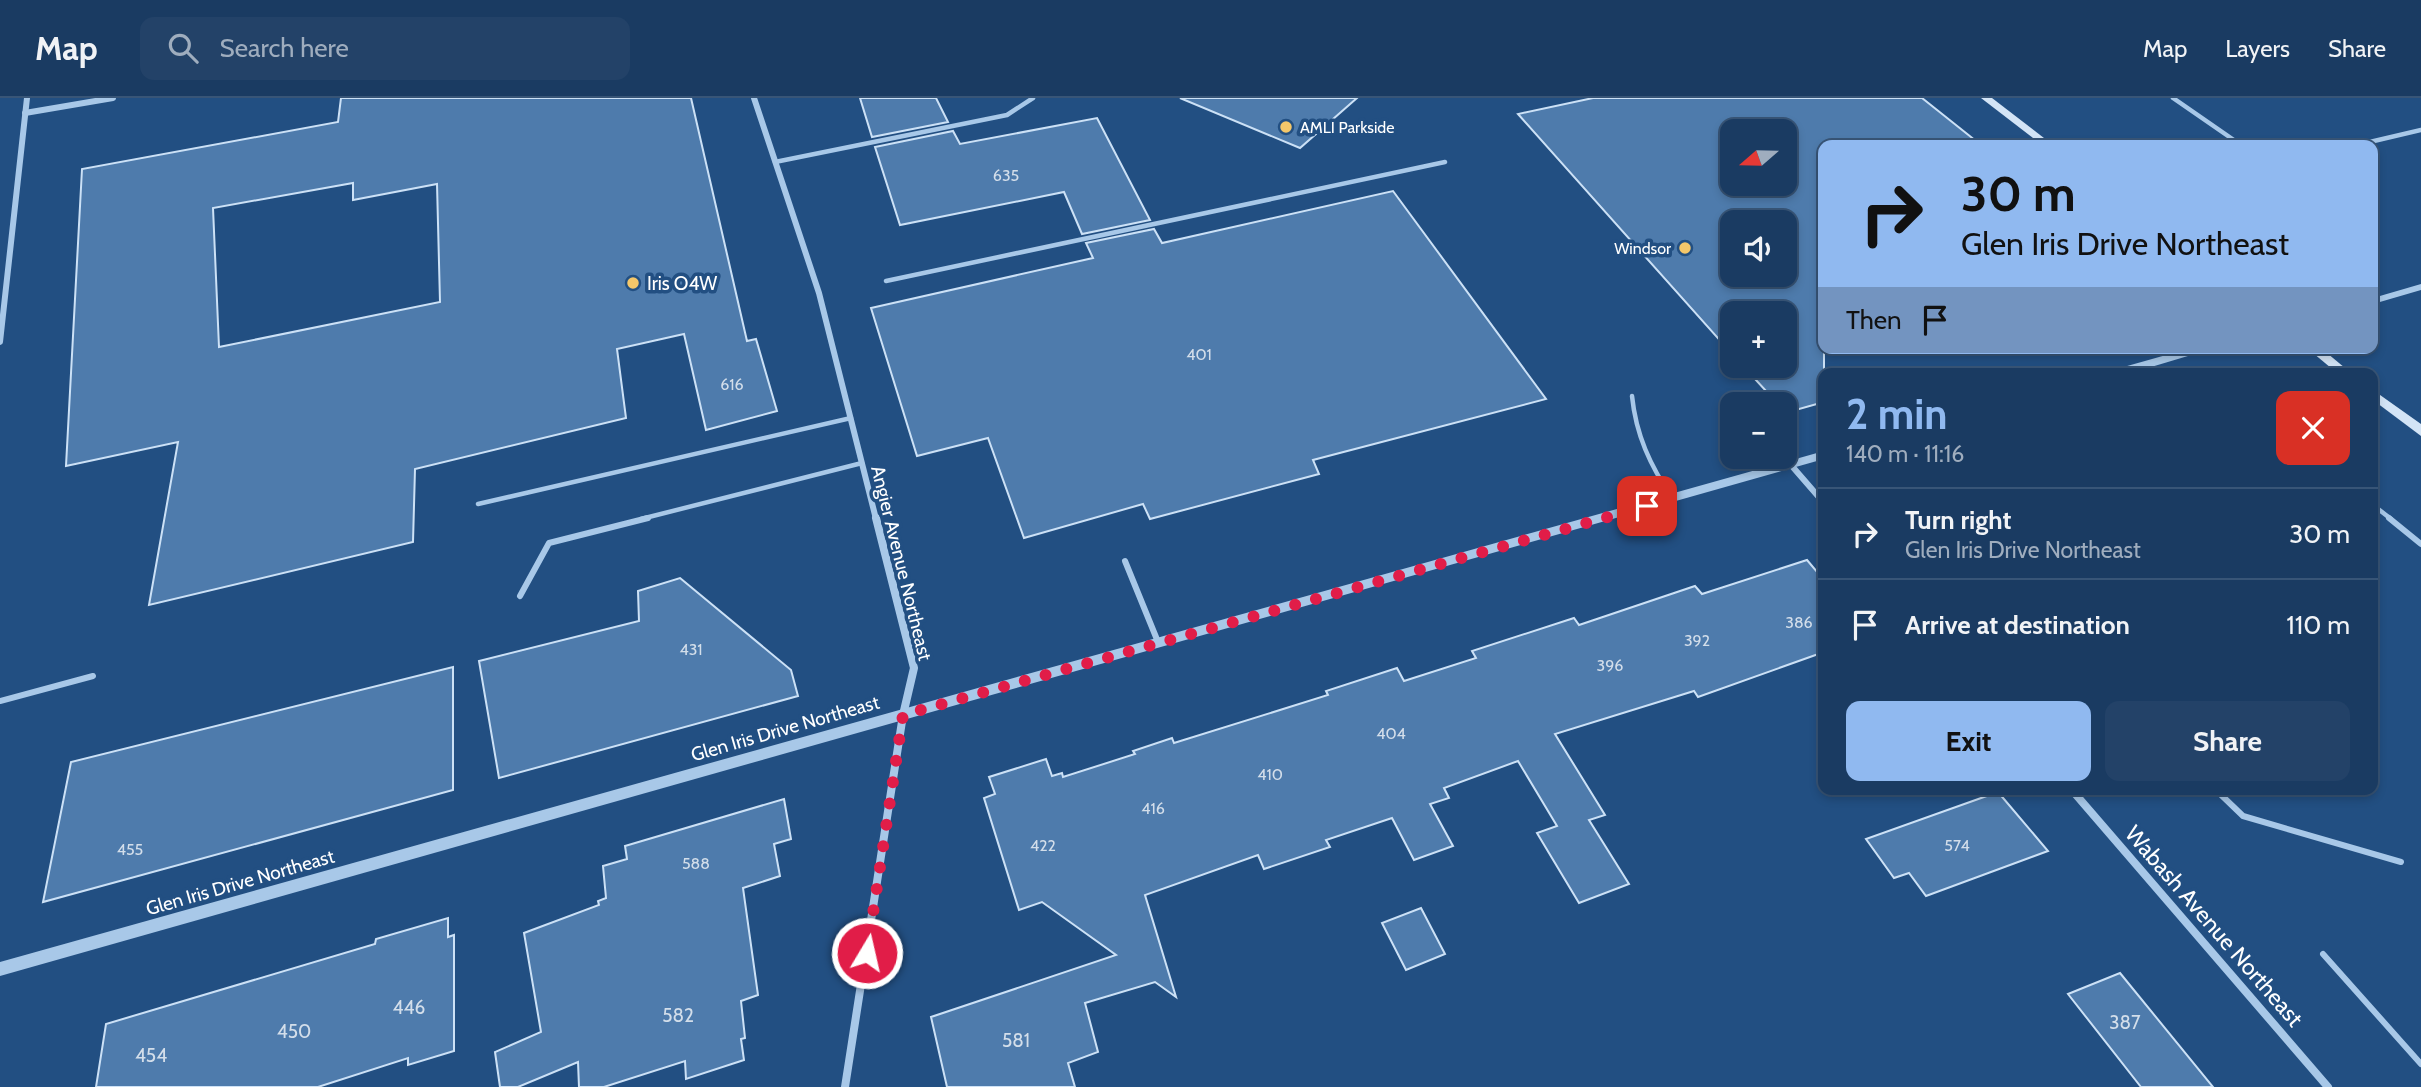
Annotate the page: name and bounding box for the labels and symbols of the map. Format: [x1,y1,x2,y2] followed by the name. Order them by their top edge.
[1300,118,1394,137] place label: AMLI Parkside
[1278,119,1294,135] marker: AMLI Parkside
[1720,119,1797,196] north arrow
[993,166,1019,185] house number: 635
[1614,239,1672,258] place label: Windsor
[1677,240,1693,256] marker: Windsor
[647,272,717,295] place label: Iris O4W
[625,275,641,291] marker: Iris O4W
[1186,345,1212,364] house number: 401
[720,375,744,394] house number: 616
[866,463,937,664] street label: Angier Avenue Northeast
[1617,476,1677,536] pin
[1785,613,1813,632] house number: 386
[1684,631,1710,650] house number: 392
[679,640,703,659] house number: 431
[1597,656,1623,675] house number: 396
[688,690,882,766] street label: Glen Iris Drive Northeast
[1376,724,1406,743] house number: 404
[1257,765,1283,784] house number: 410
[1141,799,1165,818] house number: 416
[2119,820,2309,1032] street label: Wabash Avenue Northeast
[1030,836,1056,855] house number: 422
[1944,836,1970,855] house number: 574
[117,840,143,859] house number: 455
[143,844,337,920] street label: Glen Iris Drive Northeast
[682,854,710,873] house number: 588
[830,916,904,990] position arrow
[393,996,425,1019] house number: 446
[662,1004,694,1027] house number: 582
[2109,1011,2141,1034] house number: 387
[277,1020,311,1043] house number: 450
[1002,1029,1030,1052] house number: 581
[135,1044,167,1067] house number: 454

